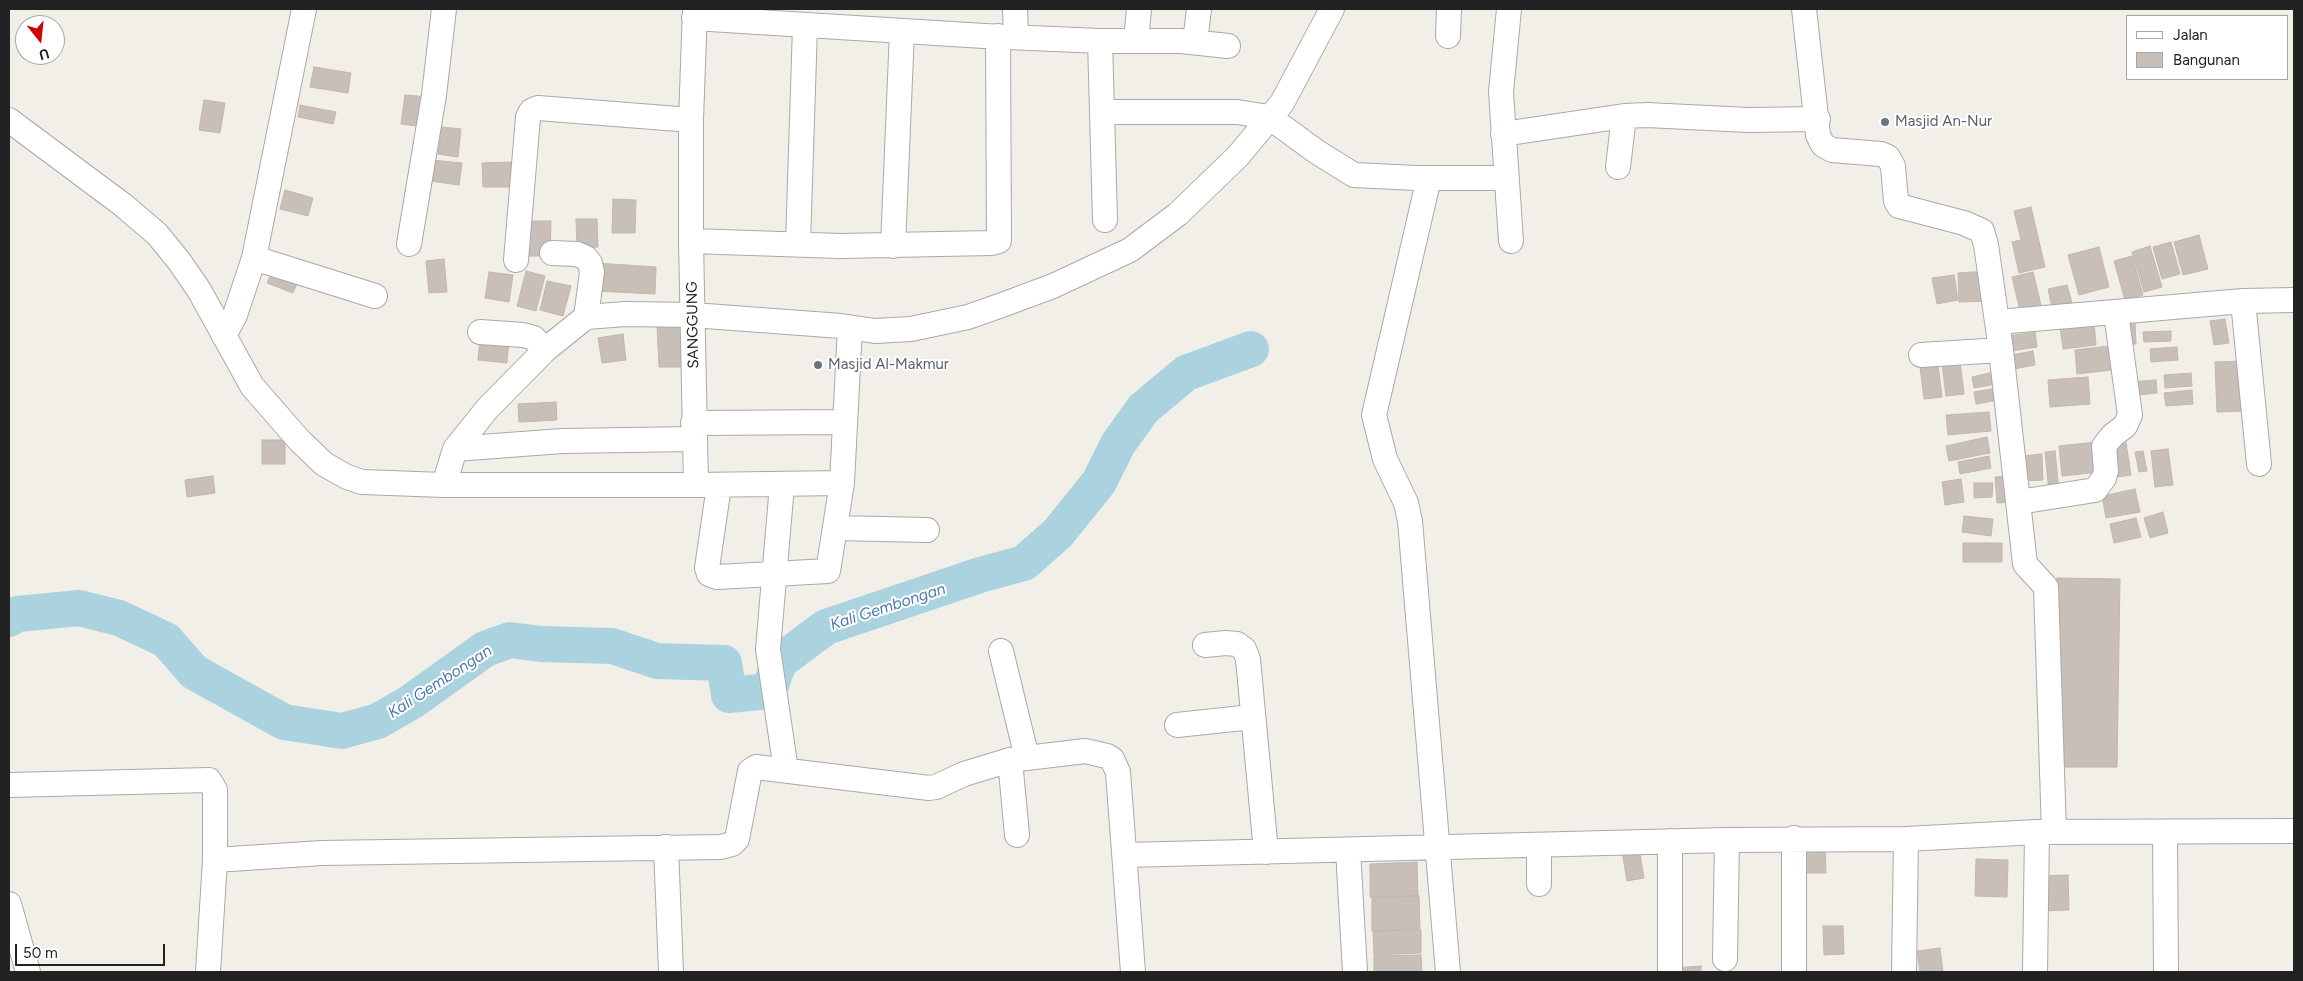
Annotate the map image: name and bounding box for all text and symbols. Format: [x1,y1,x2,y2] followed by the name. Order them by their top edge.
[15,15,65,65] north arrow
[2126,15,2288,80] legend
[2173,26,2208,44] text: Jalan
[37,44,51,63] text: U
[2173,51,2240,69] text: Bangunan
[1895,113,1992,131] place label: Masjid An-Nur
[1879,116,1891,128] marker: Masjid An-Nur
[683,281,703,369] street label: SANGGUNG
[828,356,949,374] place label: Masjid Al-Makmur
[812,359,824,371] marker: Masjid Al-Makmur
[828,579,948,635] water label: Kali Gembongan
[384,641,496,723] water label: Kali Gembongan
[18,934,168,966] scale bar
[23,944,58,962] text: 50 m

